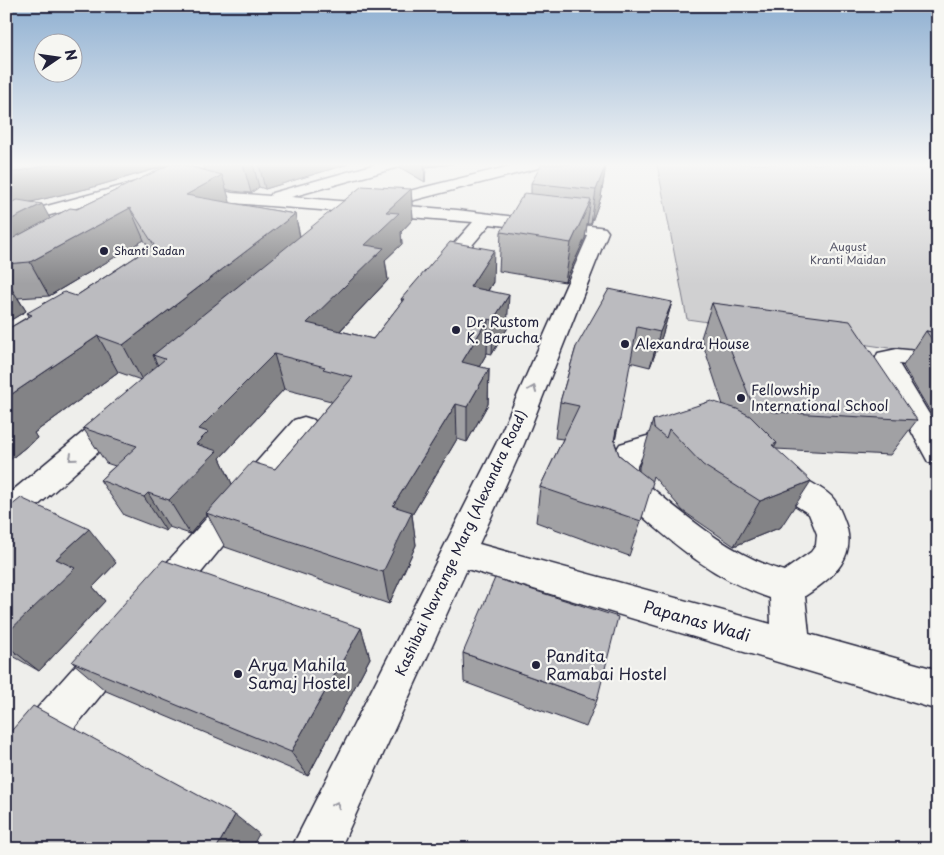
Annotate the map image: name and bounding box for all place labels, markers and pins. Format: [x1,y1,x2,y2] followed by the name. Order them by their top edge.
[114,242,185,259] place label: Shanti Sadan
[98,245,110,257] marker: Shanti Sadan
[466,311,539,348] place label: Dr. Rustom K. Barucha
[450,324,462,336] marker: Dr. Rustom K. Barucha
[635,333,750,354] place label: Alexandra House
[619,338,631,350] marker: Alexandra House
[751,379,889,416] place label: Fellowship International School
[735,392,747,404] marker: Fellowship International School
[546,643,667,685] place label: Pandita Ramabai Hostel
[248,652,350,694] place label: Arya Mahila Samaj Hostel
[530,659,542,671] marker: Pandita Ramabai Hostel
[232,668,244,680] marker: Arya Mahila Samaj Hostel

